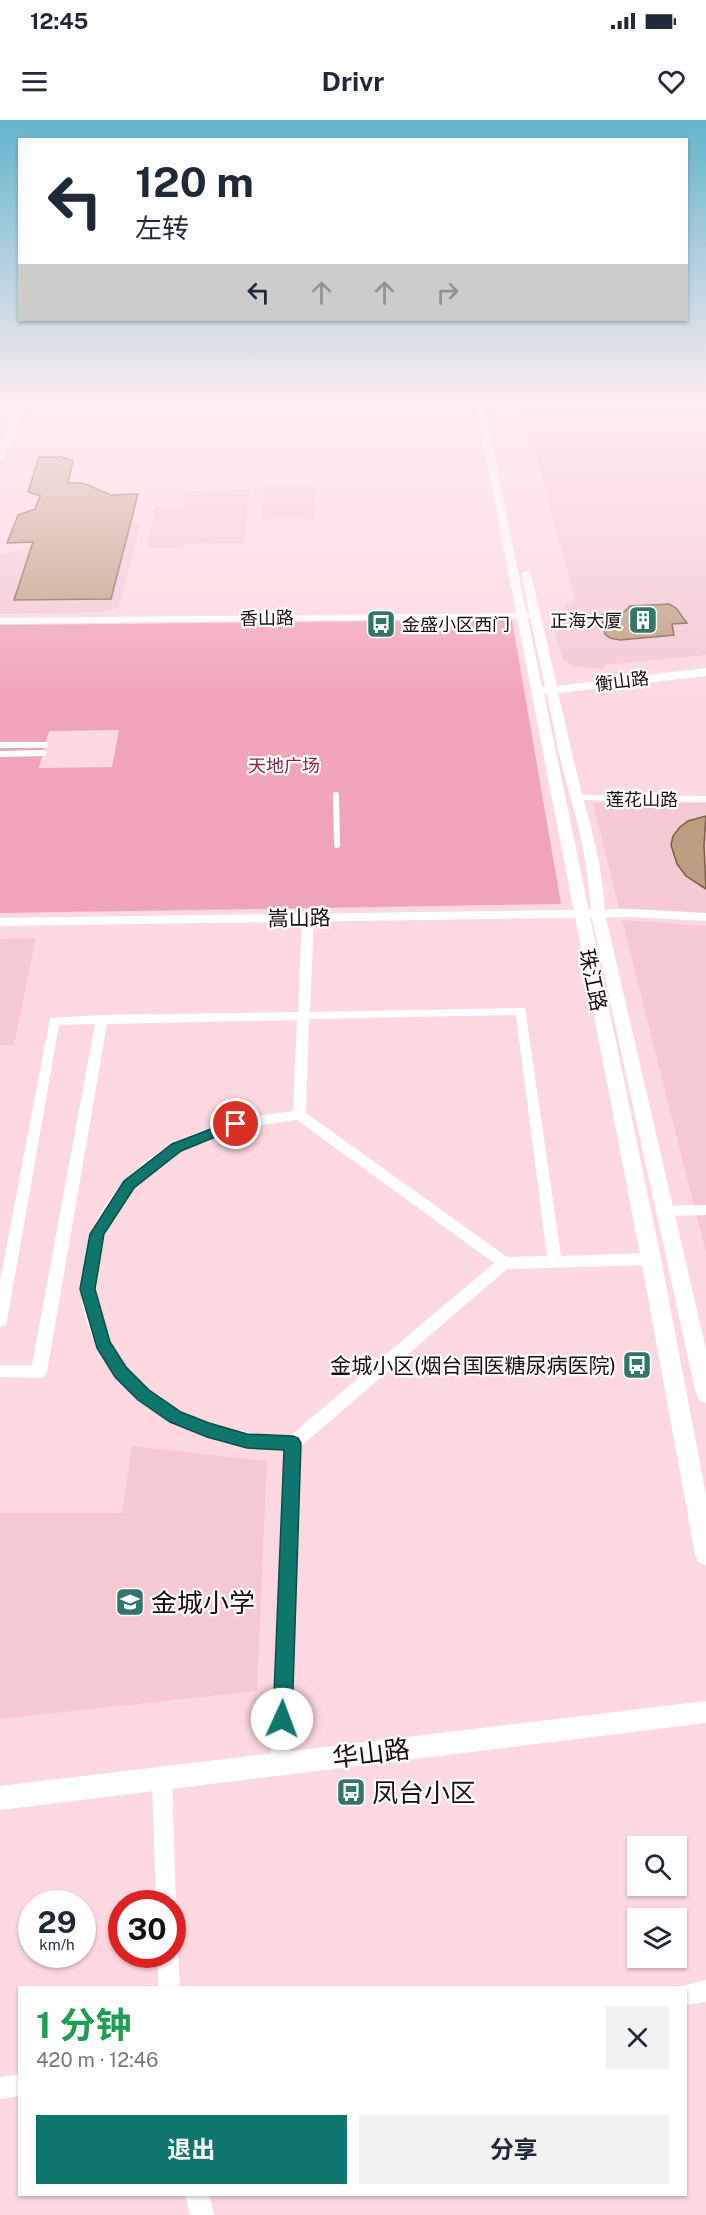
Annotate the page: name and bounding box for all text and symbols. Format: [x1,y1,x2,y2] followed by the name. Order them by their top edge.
[30,8,88,34] text: 12:45
[18,65,51,98] icon: menu
[322,65,384,97] text: Drivr
[655,65,688,98] icon: heart
[135,157,254,206] text: 120 m
[36,162,114,240] icon: left
[135,212,189,244] text: 左转
[242,276,275,309] icon: left
[305,276,338,309] icon: ahead
[368,276,401,309] icon: ahead
[431,276,464,309] icon: right
[627,604,659,636] building icon: 正海大厦
[240,607,294,629] street label: 香山路
[365,608,397,640] bus stop icon: 金盛小区西门
[550,610,622,631] place label: 正海大厦
[402,614,510,635] place label: 金盛小区西门
[594,667,650,695] street label: 衡山路
[248,755,320,776] park label: 天地广场
[606,789,678,810] street label: 莲花山路
[267,905,331,931] street label: 嵩山路
[574,947,612,1013] street label: 珠江路
[210,1098,261,1149] pin
[219,1107,252,1140] icon: arrive
[621,1349,653,1381] bus stop icon: 金城小区(烟台国医糖尿病医院)
[330,1353,616,1378] place label: 金城小区(烟台国医糖尿病医院)
[114,1586,146,1618] school or university icon: 金城小学
[151,1587,255,1618] place label: 金城小学
[250,1687,314,1751] position arrow
[330,1733,412,1773] street label: 华山路
[335,1776,367,1808] bus stop icon: 凤台小区
[372,1777,476,1808] place label: 凤台小区
[627,1836,687,1968] map controls
[627,1836,687,1896] button: search
[108,1890,186,1968] speed limit sign: 30
[38,1904,76,1940] text: 29
[627,1908,687,1968] button: layers
[39,1936,75,1953] text: km/h
[36,2004,132,2046] text: 1 分钟
[606,2006,669,2069] button: close
[36,2048,159,2072] text: 420 m · 12:46
[36,2115,347,2184] button: 退出
[359,2115,669,2184] button: 分享

